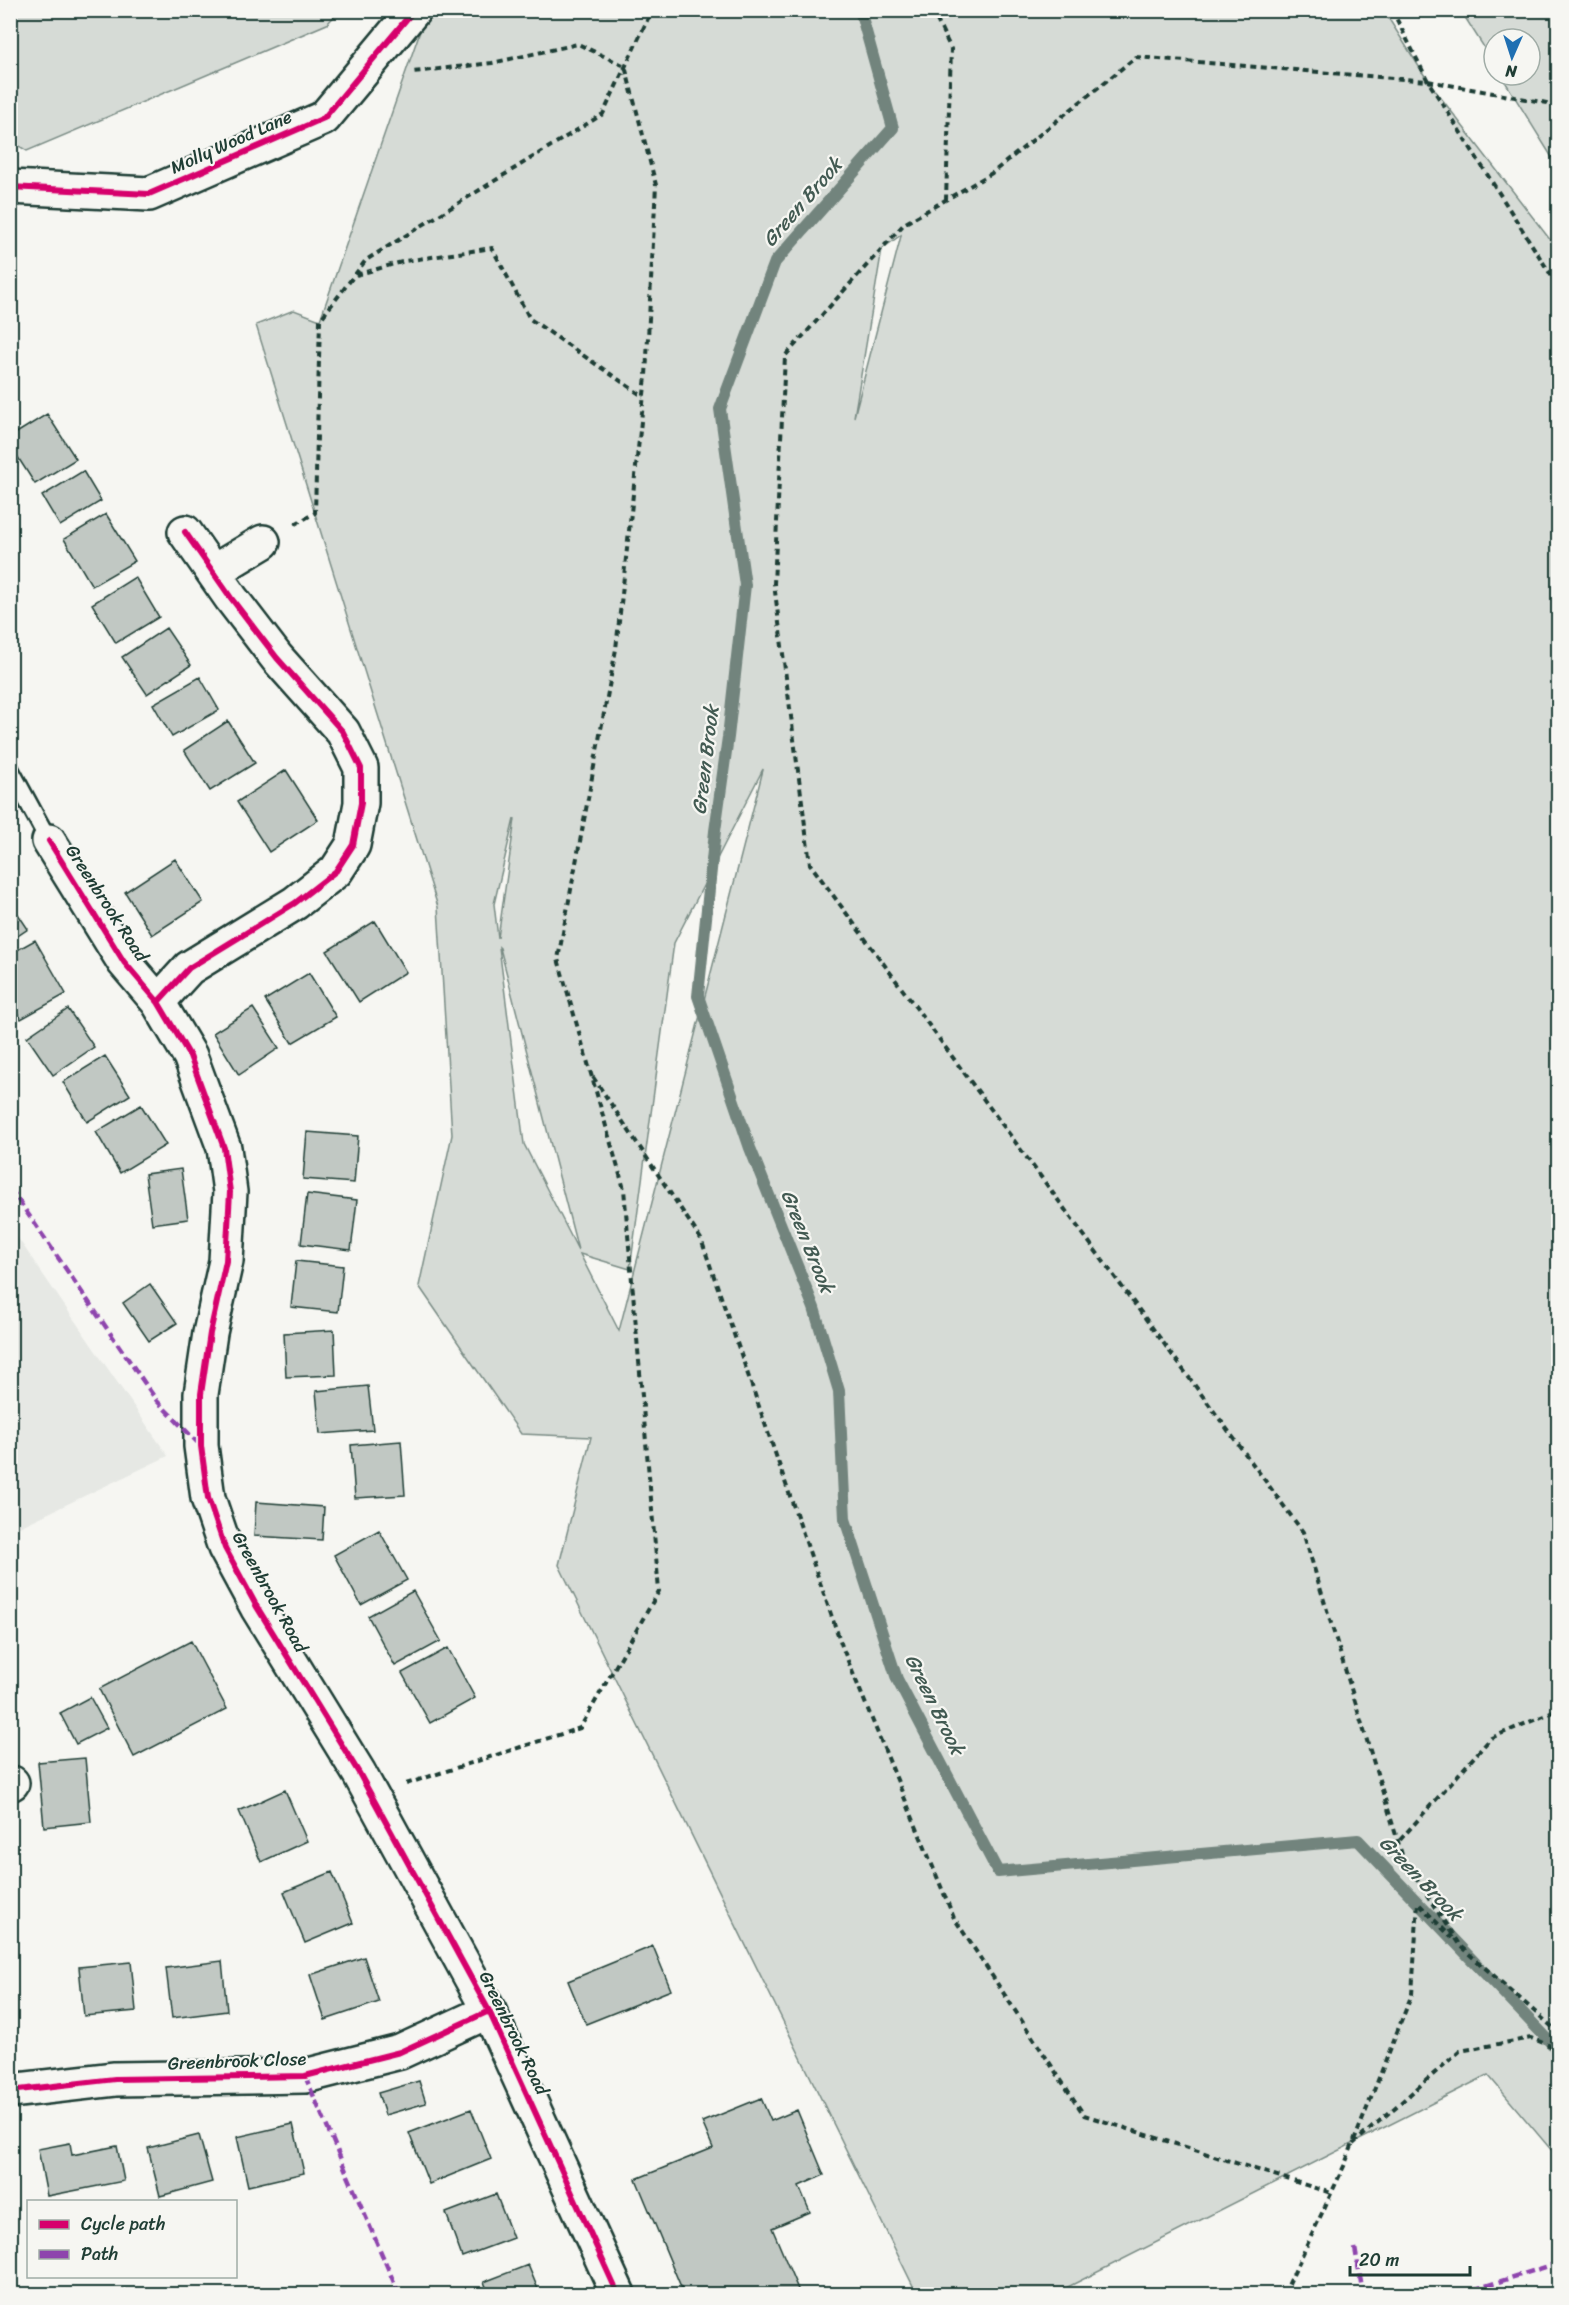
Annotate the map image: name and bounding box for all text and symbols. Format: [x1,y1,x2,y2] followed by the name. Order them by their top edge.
[1482,27,1542,87] north arrow
[1504,57,1519,86] text: N
[165,101,297,183] street label: Molly Wood Lane
[753,148,853,255] water label: Green Brook
[681,702,730,816] water label: Green Brook
[57,838,158,969] street label: Greenbrook Road
[771,1184,845,1300] water label: Green Brook
[223,1525,317,1660] street label: Greenbrook Road
[895,1648,975,1763] water label: Green Brook
[1370,1827,1473,1931] water label: Green Brook
[470,1965,559,2102] street label: Greenbrook Road
[167,2043,307,2079] street label: Greenbrook Close
[27,2200,237,2278] legend
[81,2208,165,2240] text: Cycle path
[81,2238,118,2270] text: Path
[1350,2239,1470,2277] scale bar
[1359,2244,1399,2276] text: 20 m

